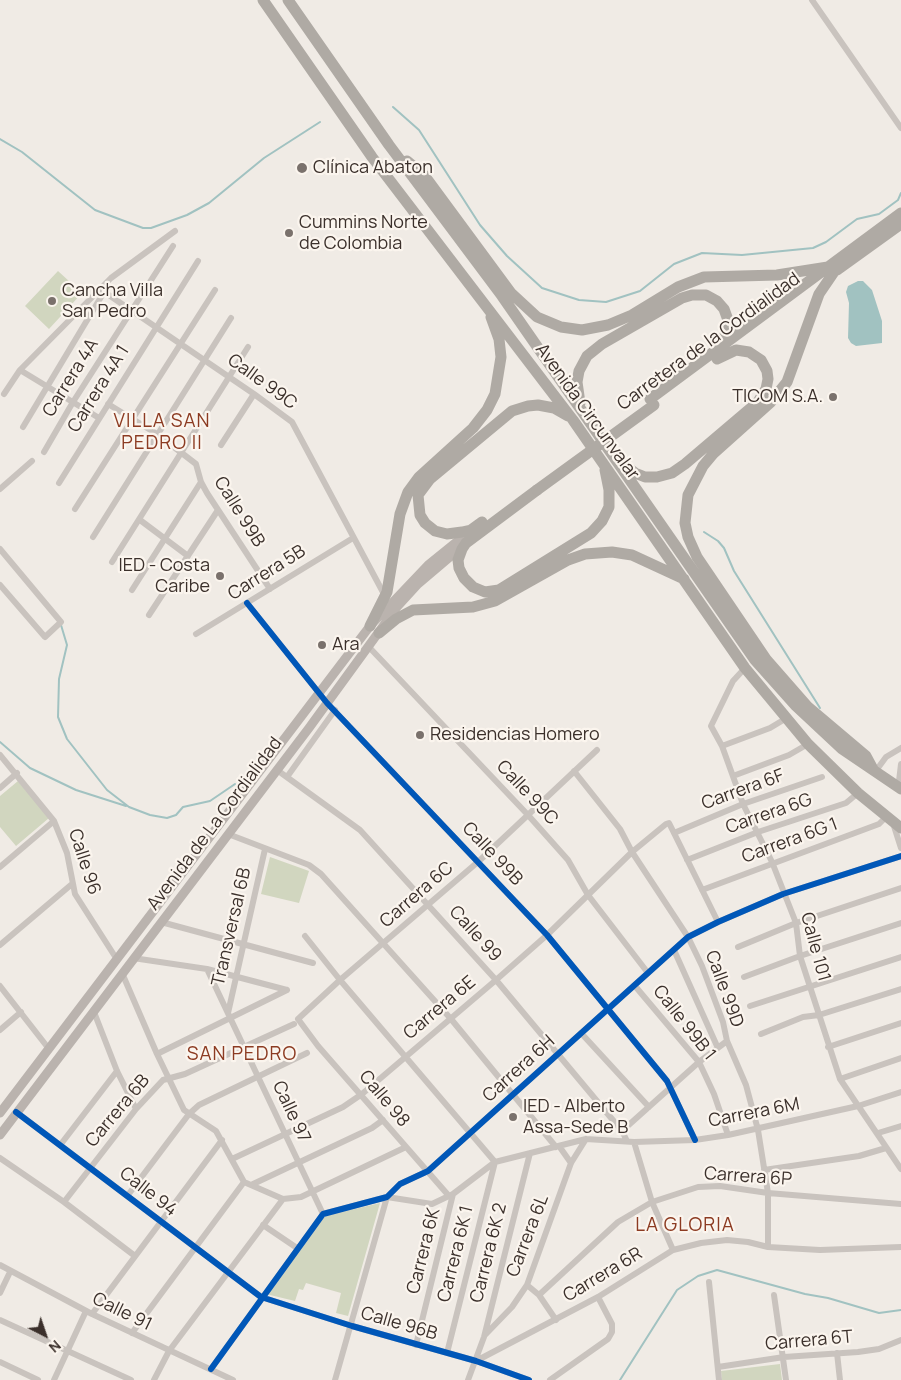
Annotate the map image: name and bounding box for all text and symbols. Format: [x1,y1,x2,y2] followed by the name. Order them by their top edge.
[313,157,433,179] place label: Clínica Abaton
[295,161,309,175] marker: Clínica Abaton
[299,212,428,254] place label: Cummins Norte de Colombia
[283,227,295,239] marker: Cummins Norte de Colombia
[614,269,804,415] street label: Carretera de la Cordialidad
[62,280,163,322] place label: Cancha Villa San Pedro
[46,295,58,307] marker: Cancha Villa San Pedro
[38,335,104,421] street label: Carrera 4A
[530,340,644,484] street label: Avenida Circunvalar
[64,341,134,437] street label: Carrera 4A 1
[223,350,301,414] street label: Calle 99C
[732,386,823,408] place label: TICOM S.A.
[827,391,839,403] marker: TICOM S.A.
[112,411,212,455] district label: VILLA SAN PEDRO II
[209,473,269,551] street label: Calle 99B
[224,541,310,605] street label: Carrera 5B
[119,555,210,598] place label: IED - Costa Caribe
[214,570,226,582] marker: IED - Costa Caribe
[332,634,360,656] place label: Ara
[316,639,328,651] marker: Ara
[430,724,600,746] place label: Residencias Homero
[414,729,426,741] marker: Residencias Homero
[143,733,287,915] street label: Avenida de La Cordialidad
[492,756,562,830] street label: Calle 99C
[699,765,787,815] street label: Carrera 6F
[723,789,815,839] street label: Carrera 6G
[739,814,841,868] street label: Carrera 6G 1
[457,818,527,890] street label: Calle 99B
[63,826,105,898] street label: Calle 96
[376,857,458,933] street label: Carrera 6C
[208,866,256,988] street label: Transversal 6B
[444,902,506,966] street label: Calle 99
[795,910,835,984] street label: Calle 101
[700,948,748,1030] street label: Calle 99D
[400,972,480,1044] street label: Carrera 6E
[648,981,720,1065] street label: Calle 99B 1
[479,1031,559,1107] street label: Carrera 6H
[186,1044,298,1066] district label: SAN PEDRO
[354,1066,414,1132] street label: Calle 98
[81,1070,155,1152] street label: Carrera 6B
[267,1078,315,1146] street label: Calle 97
[707,1094,801,1132] street label: Carrera 6M
[523,1096,628,1138] place label: IED - Alberto Assa-Sede B
[507,1111,519,1123] marker: IED - Alberto Assa-Sede B
[115,1163,181,1221] street label: Calle 94
[703,1163,793,1191] street label: Carrera 6P
[502,1192,554,1280] street label: Carrera 6L
[466,1201,512,1305] street label: Carrera 6K 2
[434,1204,478,1304] street label: Carrera 6K 1
[403,1206,445,1296] street label: Carrera 6K
[634,1215,736,1237] district label: LA GLORIA
[560,1243,646,1307] street label: Carrera 6R
[89,1288,155,1336] street label: Calle 91
[358,1303,440,1345] street label: Calle 96B
[20,1310,70,1360] north arrow
[764,1326,854,1356] street label: Carrera 6T
[45,1336,65,1357] text: N

